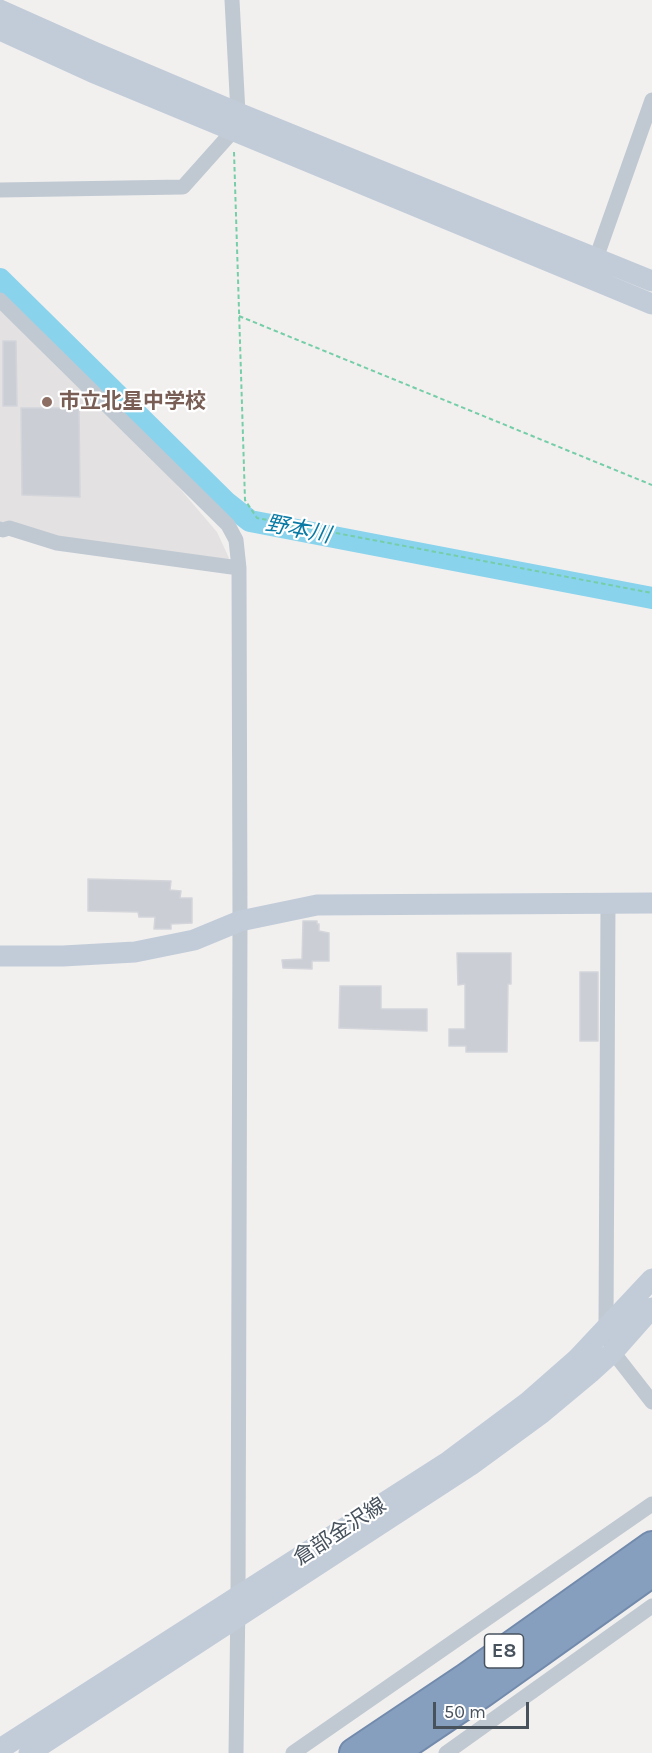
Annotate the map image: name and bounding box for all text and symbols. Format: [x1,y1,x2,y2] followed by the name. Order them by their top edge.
[59,389,206,415] place label: 市立北星中学校
[40,395,54,409] marker: 市立北星中学校
[263,511,333,549] water label: 野本川
[289,1493,391,1571] street label: 倉部金沢線
[484,1634,524,1668] road number: E8
[436,1690,532,1728] scale bar
[444,1701,486,1723] text: 50 m

